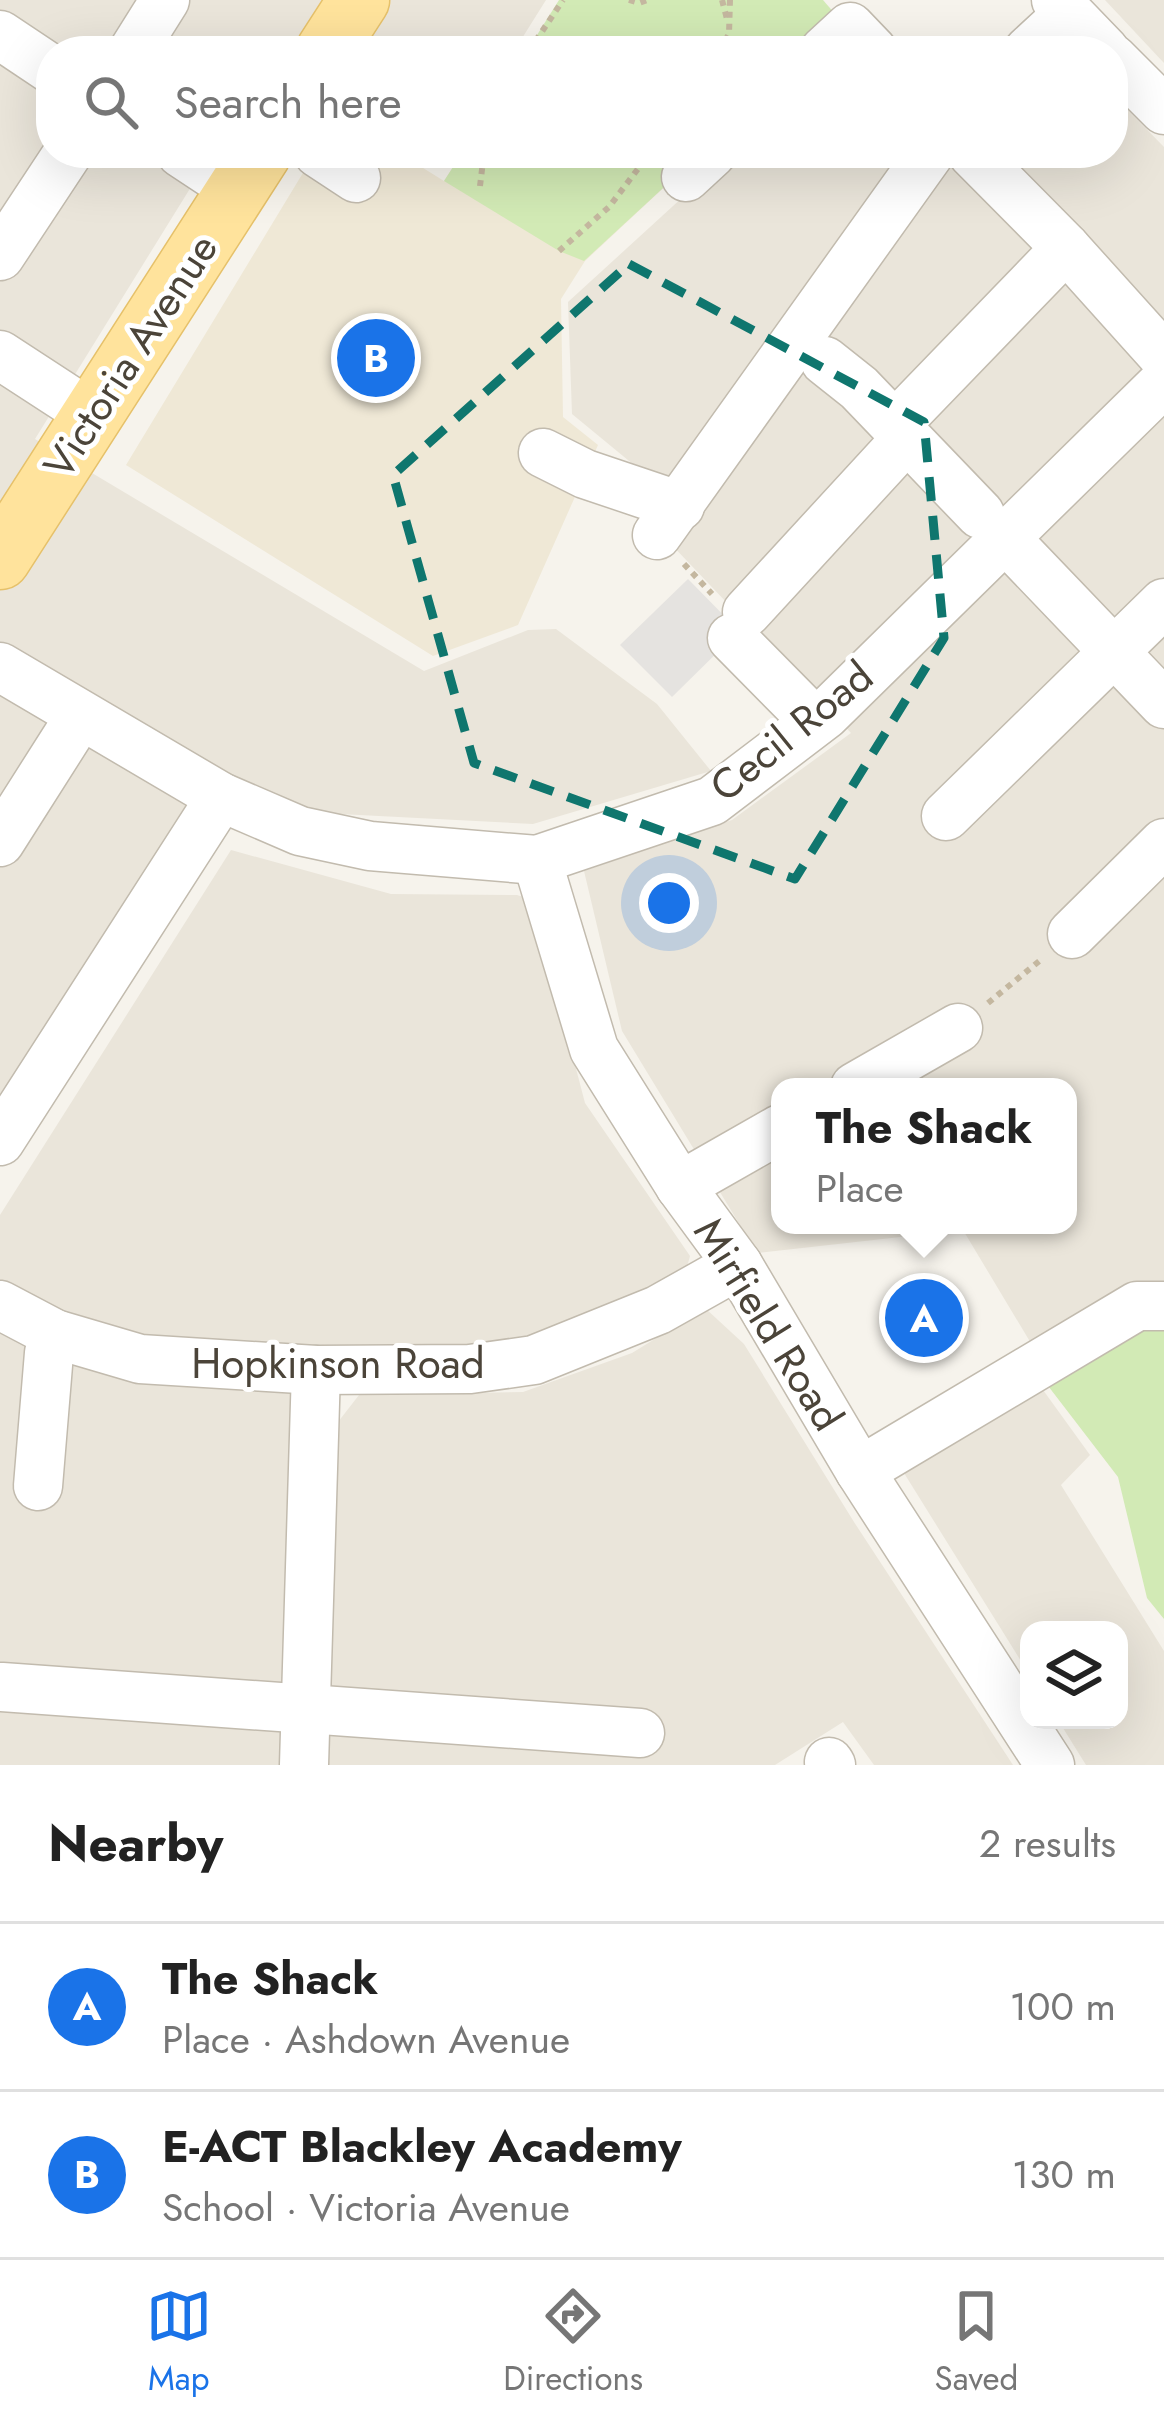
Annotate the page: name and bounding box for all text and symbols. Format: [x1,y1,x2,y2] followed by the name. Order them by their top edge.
[36,36,1128,168] search box
[78,69,144,135] icon: search
[174,70,402,135] text: Search here
[28,222,232,491] street label: Victoria Avenue
[337,313,415,403] pin: B
[697,647,886,816] street label: Cecil Road
[639,873,699,933] your location
[771,1078,1077,1234] popup
[816,1095,1032,1160] text: The Shack
[816,1160,904,1217] text: Place
[679,1206,858,1442] street label: Mirfield Road
[885,1273,963,1363] pin: A
[191,1333,485,1394] street label: Hopkinson Road
[1020,1621,1128,1729] map controls
[1020,1621,1128,1729] button: layers
[48,1806,223,1880] text: Nearby
[979,1815,1116,1872] text: 2 results
[162,1946,378,2011] text: The Shack
[73,1978,101,2035] text: A
[1010,1978,1116,2035] text: 100 m
[162,2011,570,2068] text: Place · Ashdown Avenue
[162,2114,682,2179] text: E-ACT Blackley Academy
[74,2146,100,2203] text: B
[1012,2146,1116,2203] text: 130 m
[162,2179,570,2236] text: School · Victoria Avenue
[146,2283,212,2402] tab: Map
[503,2283,643,2402] tab: Directions
[935,2283,1018,2402] tab: Saved

